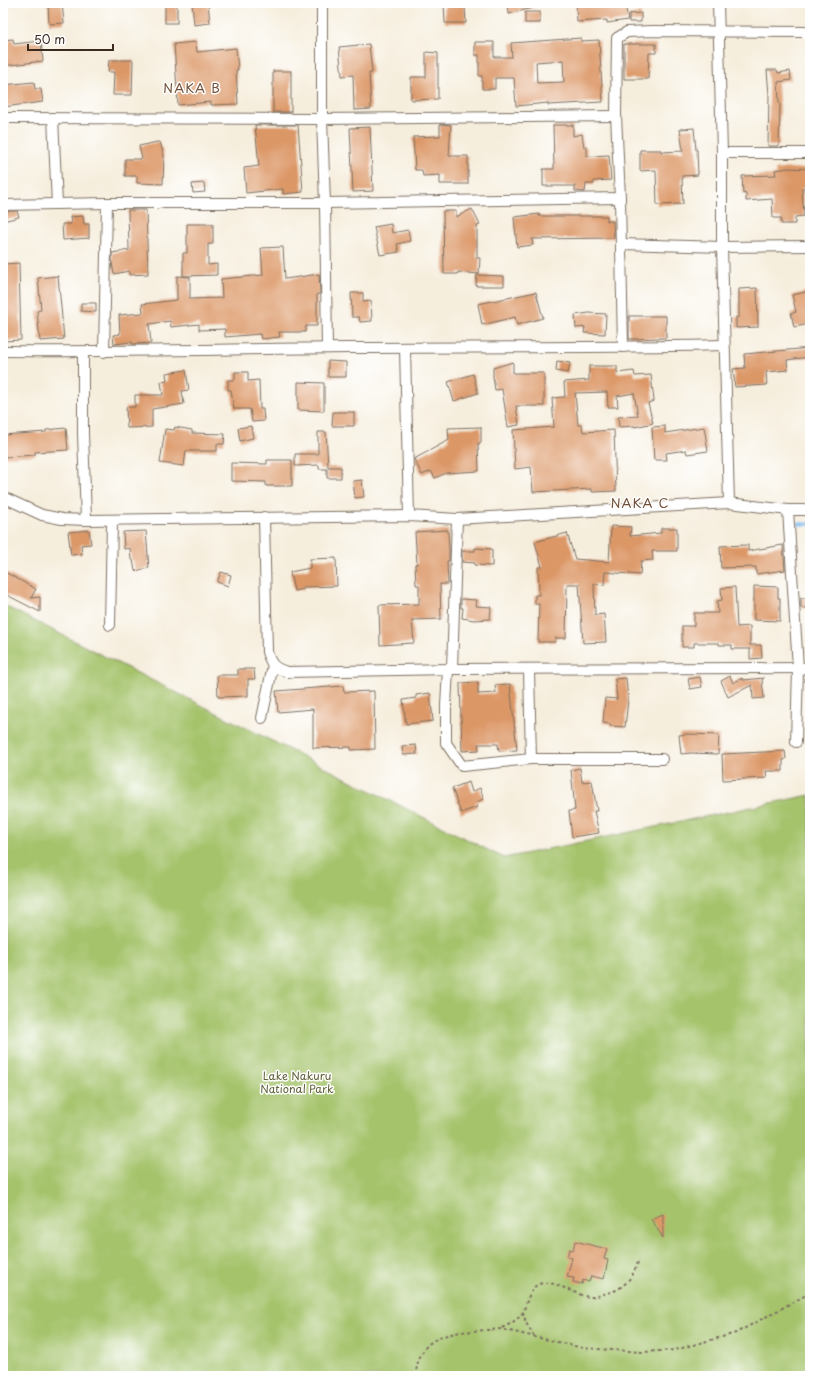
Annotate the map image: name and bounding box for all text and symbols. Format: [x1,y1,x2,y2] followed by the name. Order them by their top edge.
[28,26,113,52] scale bar
[34,30,65,48] text: 50 m
[163,78,221,97] district label: NAKA B
[610,493,670,512] district label: NAKA C
[260,1067,334,1097] park label: Lake Nakuru National Park

